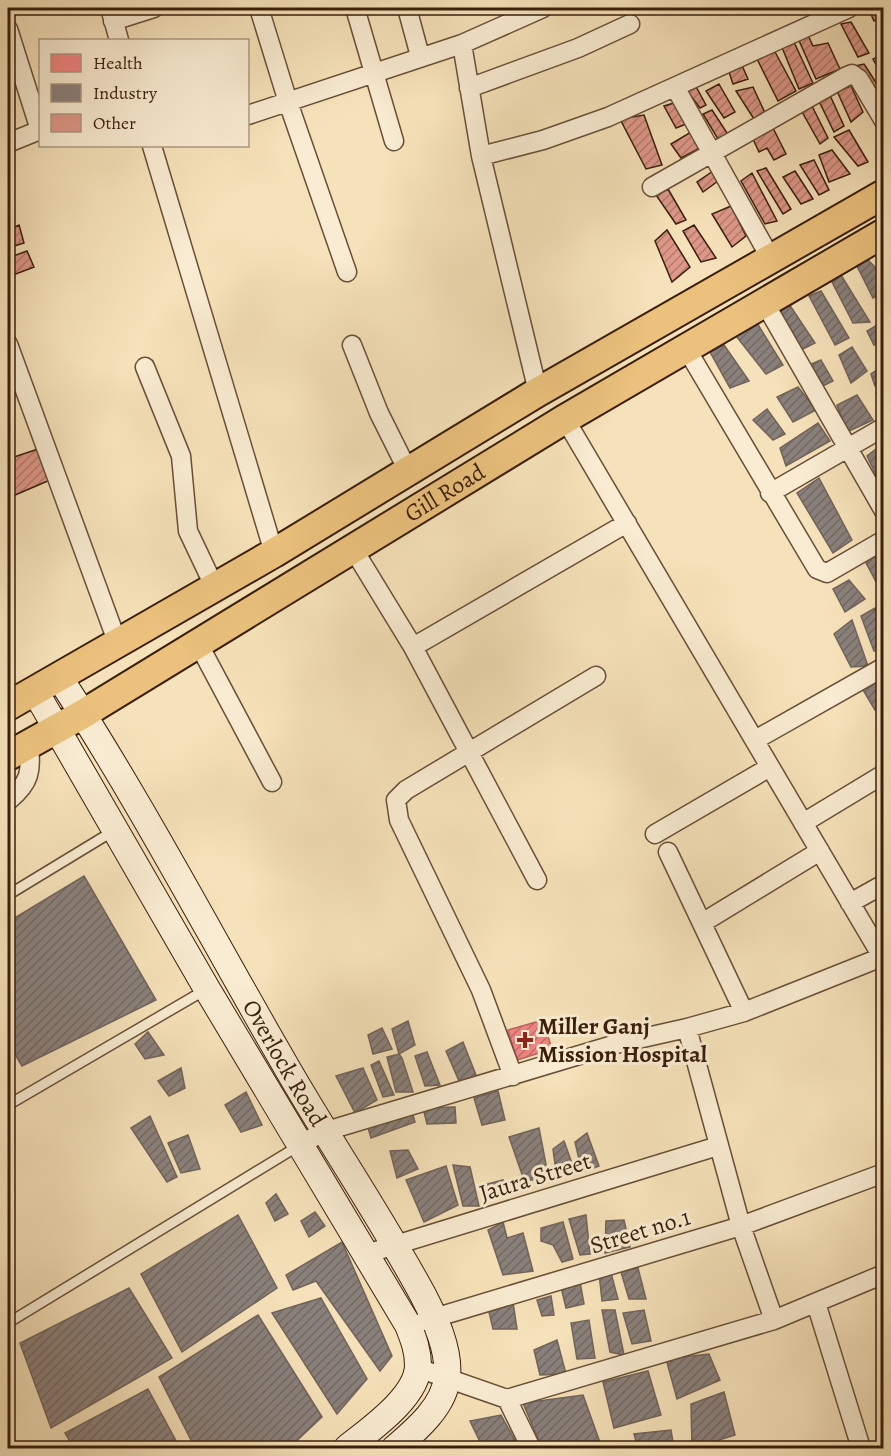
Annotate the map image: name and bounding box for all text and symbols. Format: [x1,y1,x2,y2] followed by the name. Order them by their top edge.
[39,39,249,147] legend
[93,51,143,75] text: Health
[93,81,158,105] text: Industry
[93,111,136,135] text: Other
[398,456,491,529] street label: Gill Road
[235,994,334,1132] street label: Overlock Road
[538,1010,708,1070] place label: Miller Ganj Mission Hospital
[516,1031,534,1049] marker: Miller Ganj Mission Hospital
[475,1145,595,1209] street label: Jaura Street
[586,1201,694,1261] street label: Street no.1

